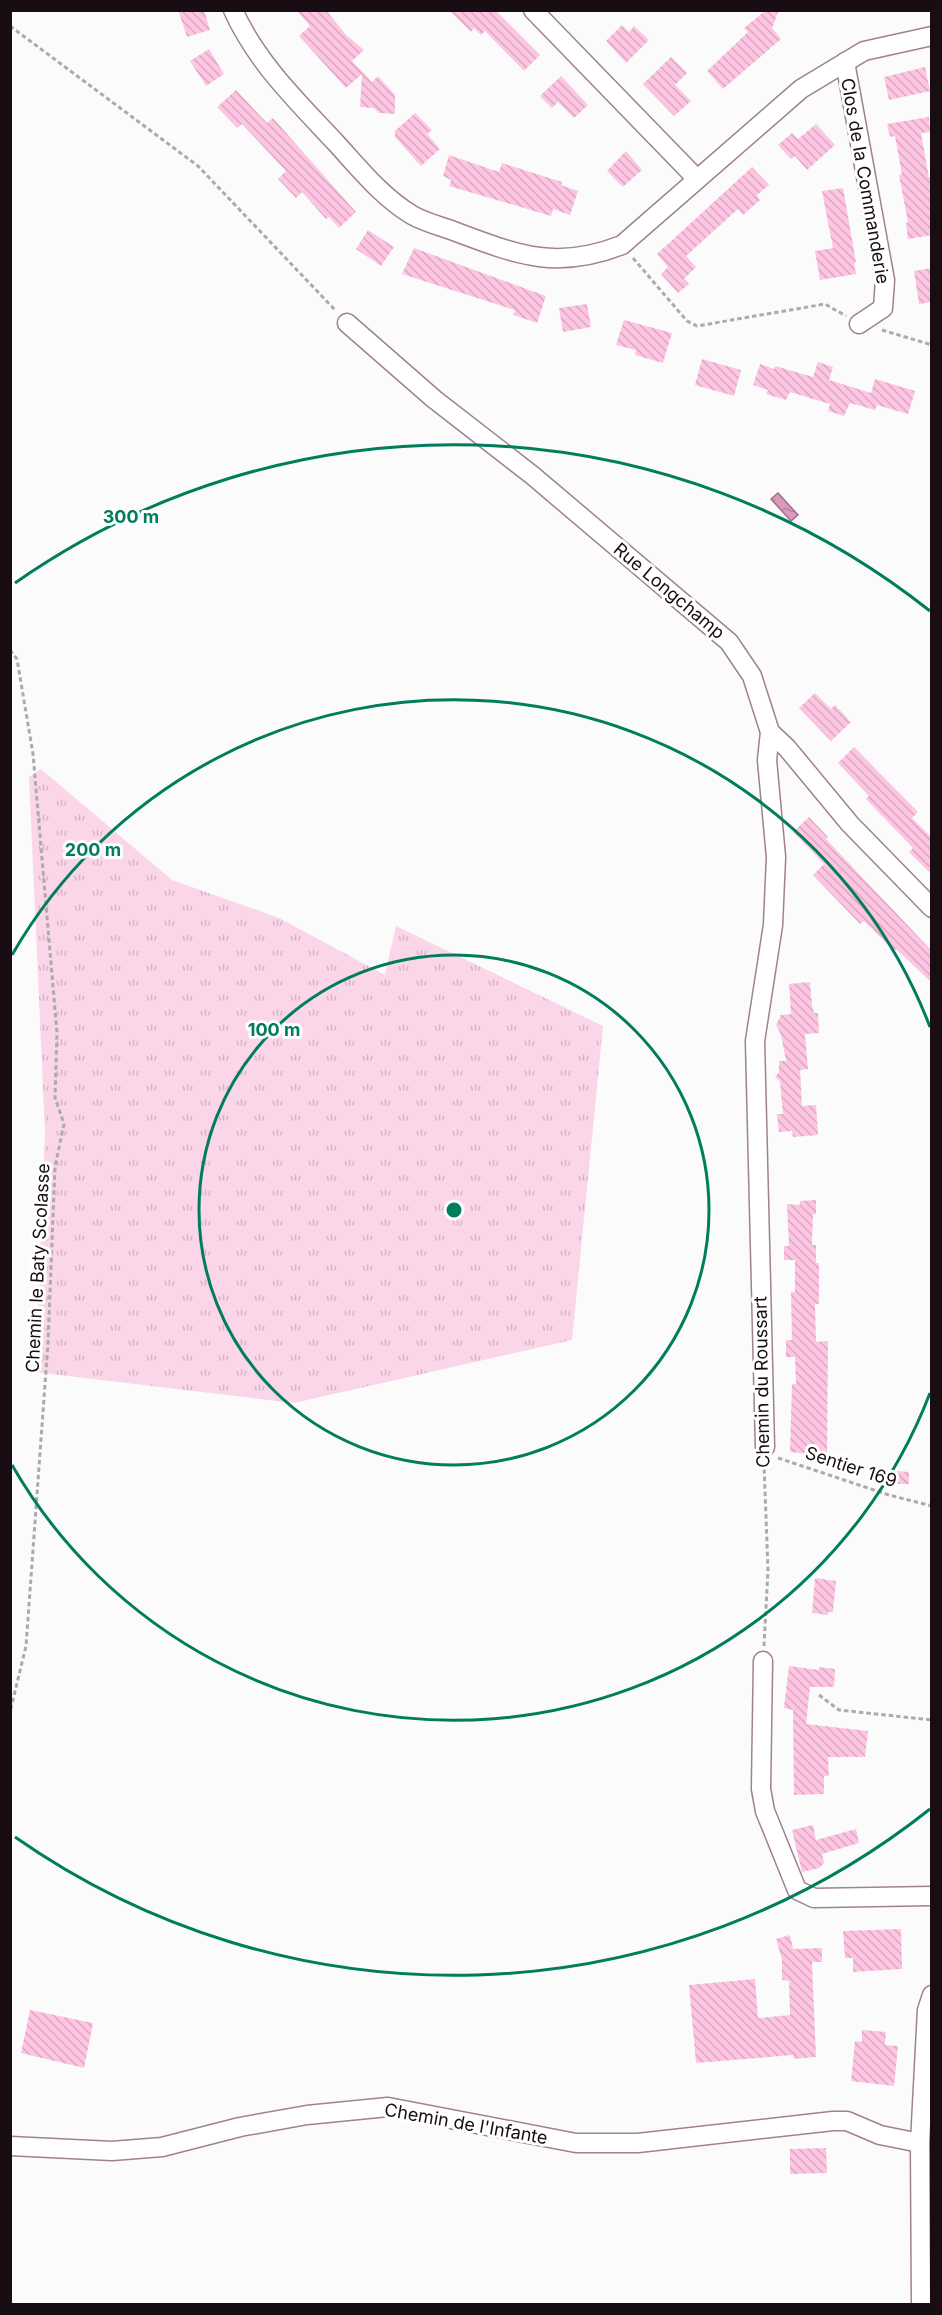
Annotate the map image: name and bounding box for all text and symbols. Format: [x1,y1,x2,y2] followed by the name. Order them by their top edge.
[837,76,894,285] street label: Clos de la Commanderie
[103,506,159,527] text: 300 m
[610,538,729,643] street label: Rue Longchamp
[65,839,121,860] text: 200 m
[248,1019,300,1040] text: 100 m
[22,1163,53,1373] street label: Chemin le Baty Scolasse
[444,1200,464,1220] centre of rings
[750,1296,773,1468] street label: Chemin du Roussart
[803,1442,900,1491] street label: Sentier 169
[383,2099,549,2148] street label: Chemin de l'Infante

